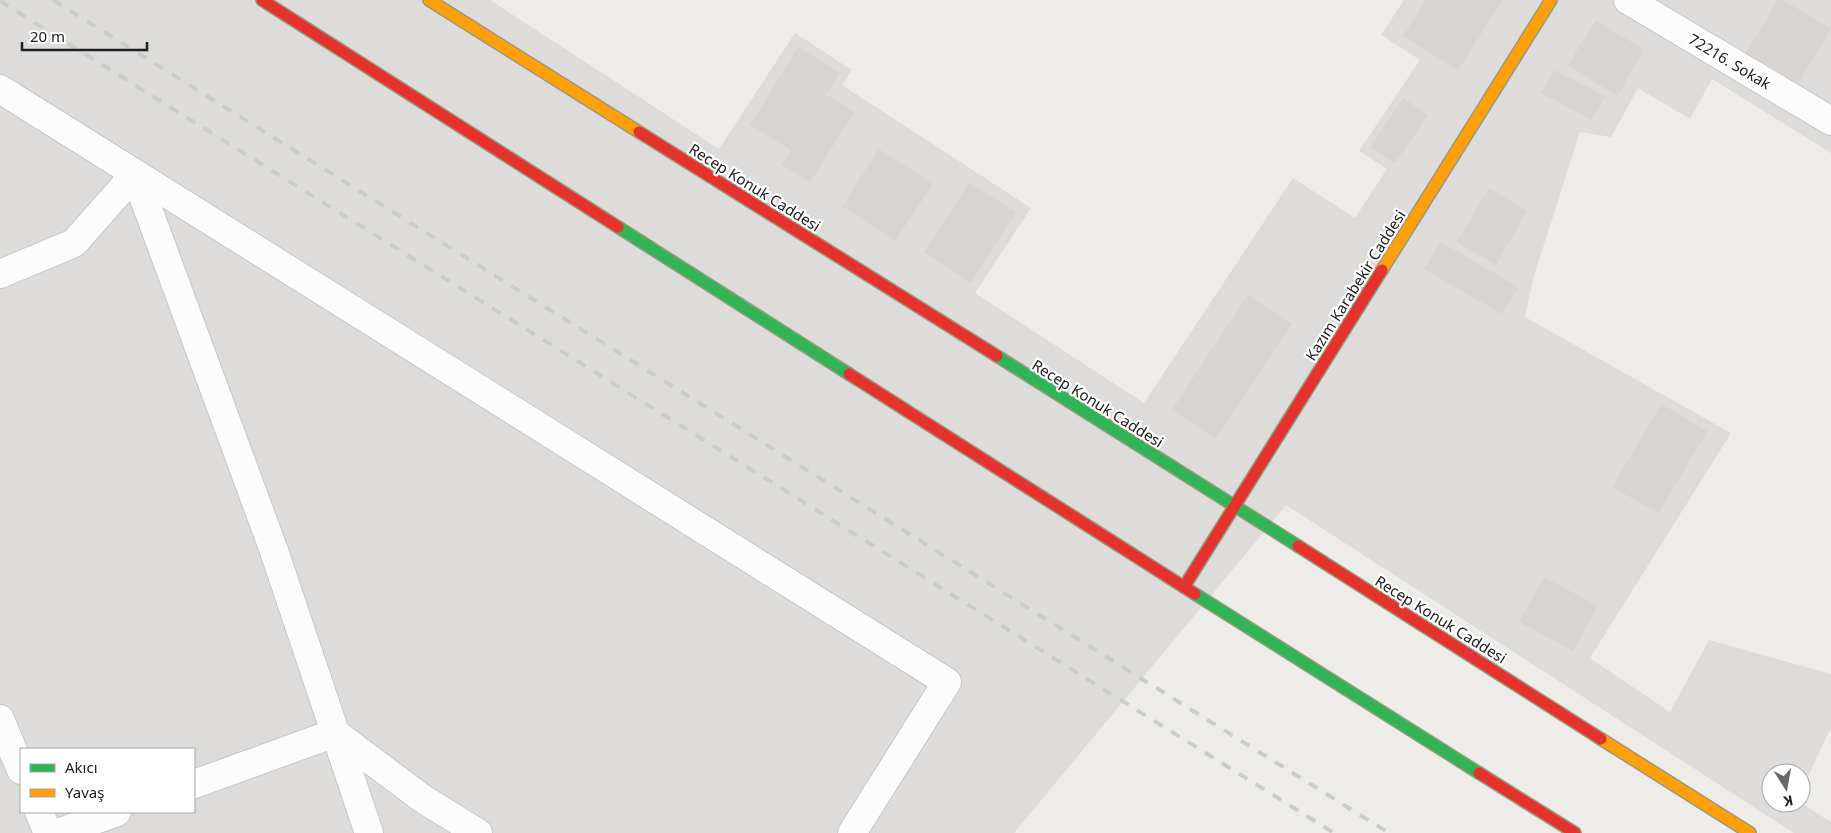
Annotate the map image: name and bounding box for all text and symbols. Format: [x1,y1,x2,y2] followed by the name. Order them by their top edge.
[22,20,148,52] scale bar
[30,26,65,46] text: 20 m
[1685,29,1775,93] street label: 72216. Sokak
[686,138,824,236] street label: Recep Konuk Caddesi
[1300,206,1410,364] street label: Kazım Karabekir Caddesi
[1029,354,1167,452] street label: Recep Konuk Caddesi
[1372,570,1510,668] street label: Recep Konuk Caddesi
[20,748,195,813] legend
[65,757,98,777] text: Akıcı
[1761,763,1811,813] north arrow
[65,782,104,802] text: Yavaş
[1782,791,1795,812] text: K

